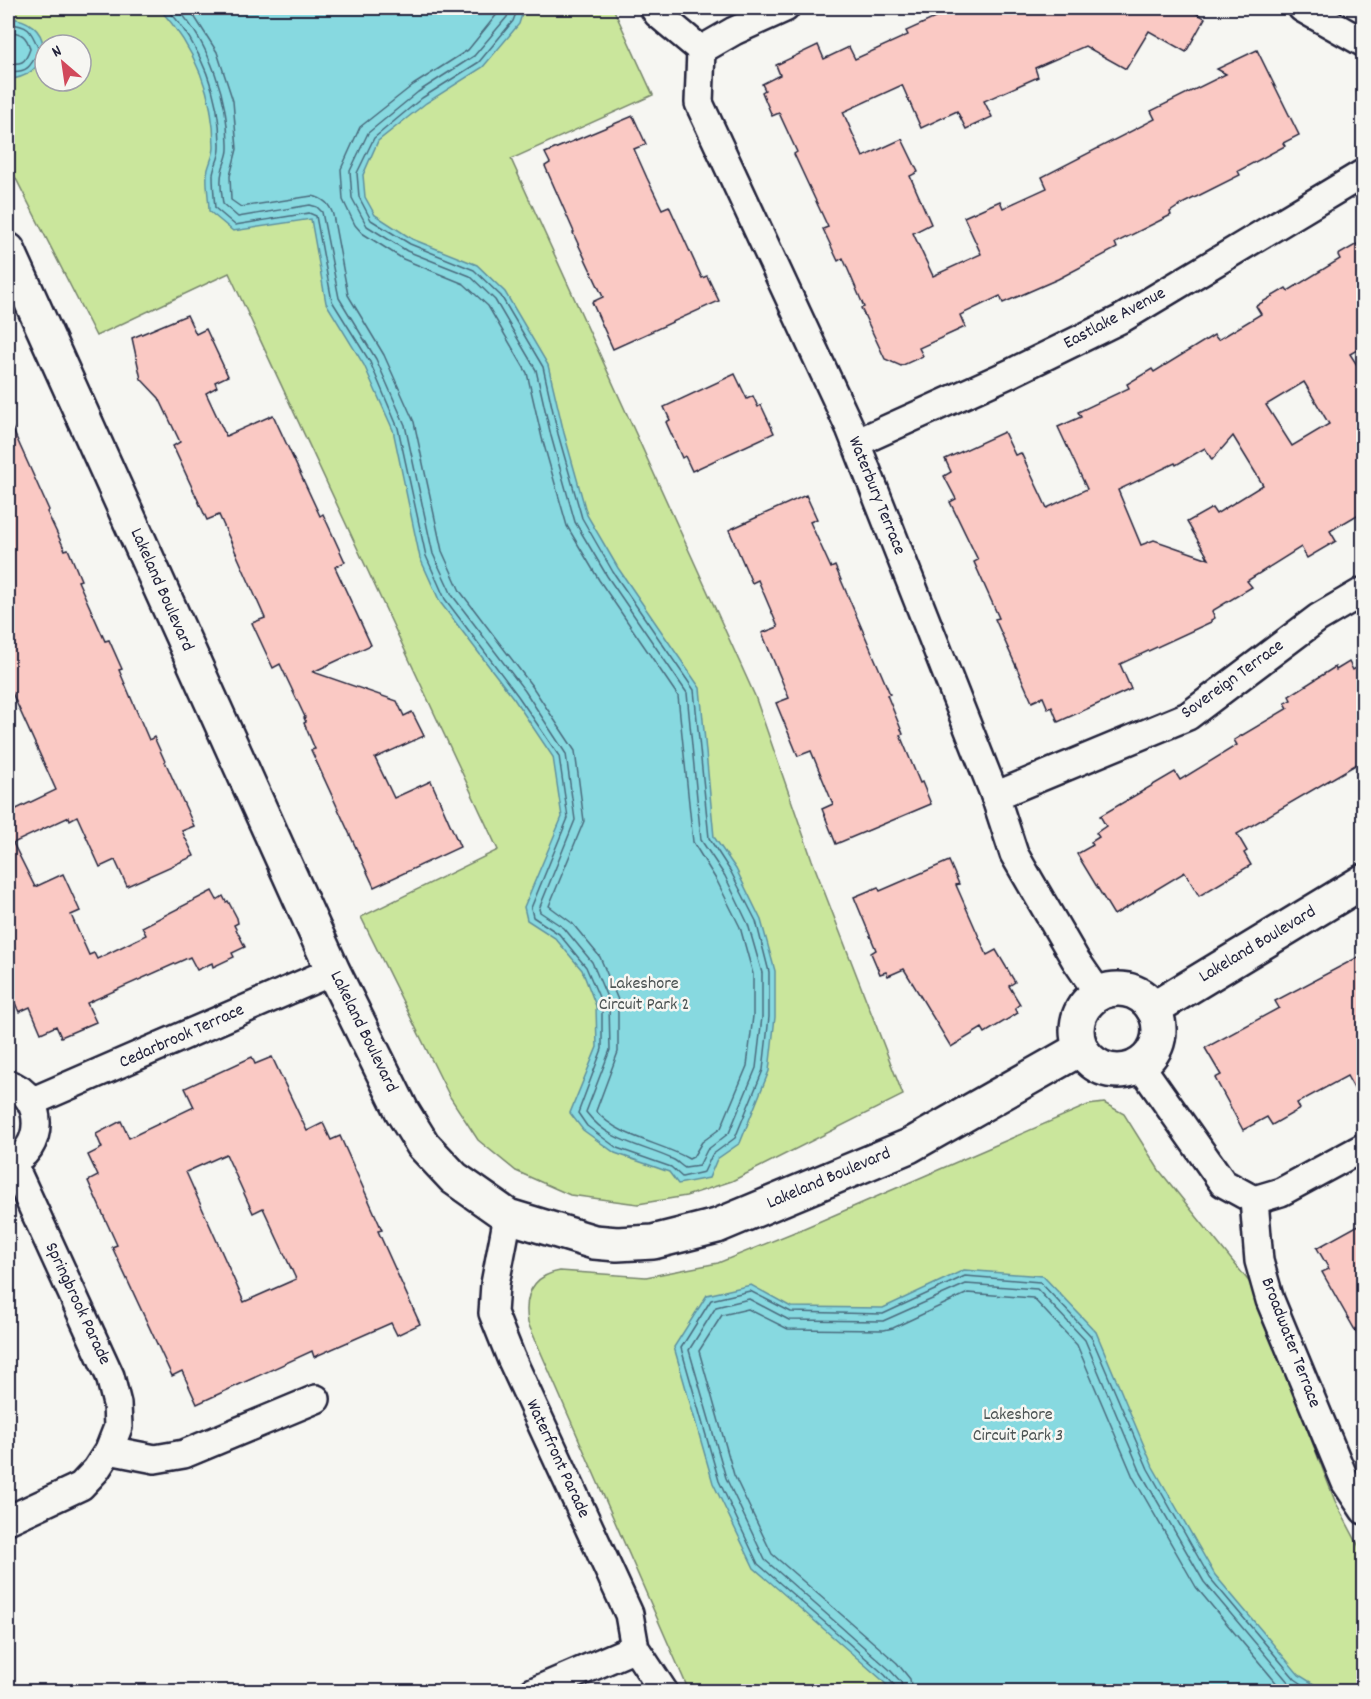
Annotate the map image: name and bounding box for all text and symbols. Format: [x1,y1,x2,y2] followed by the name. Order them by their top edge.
[33,33,93,93] north arrow
[48,40,66,64] text: N
[1060,282,1170,356] street label: Eastlake Avenue
[841,433,911,559] street label: Waterbury Terrace
[123,524,199,656] street label: Lakeland Boulevard
[1176,634,1290,726] street label: Sovereign Terrace
[1195,900,1321,990] street label: Lakeland Boulevard
[323,967,403,1097] street label: Lakeland Boulevard
[599,972,689,1018] park label: Lakeshore Circuit Park 2
[116,998,249,1076] street label: Cedarbrook Terrace
[763,1142,895,1216] street label: Lakeland Boulevard
[38,1239,116,1369] street label: Springbrook Parade
[1254,1274,1326,1412] street label: Broadwater Terrace
[519,1396,595,1522] street label: Waterfront Parade
[973,1403,1063,1449] park label: Lakeshore Circuit Park 3

